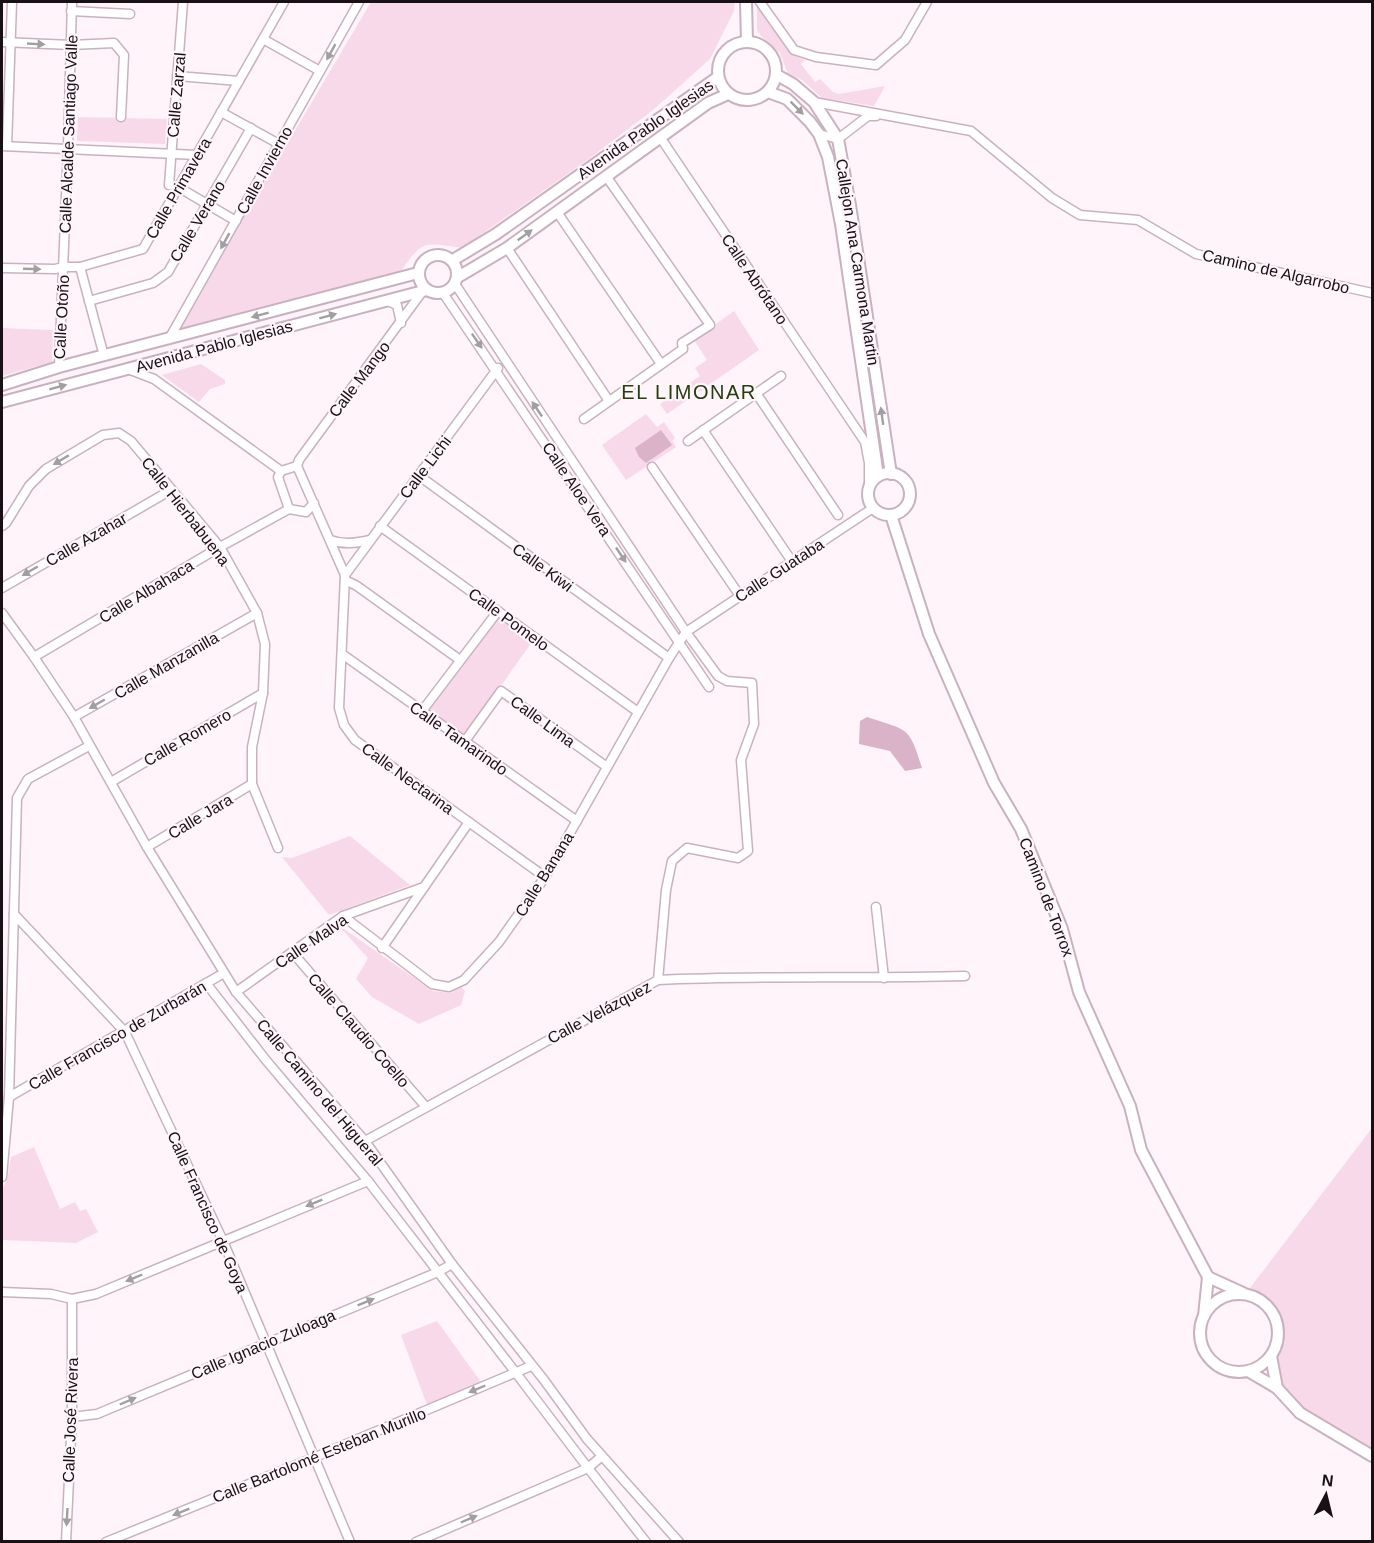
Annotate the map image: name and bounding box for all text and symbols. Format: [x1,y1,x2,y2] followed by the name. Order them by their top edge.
[57,34,80,234] street label: Calle Alcalde Santiago Valle
[27,39,46,48] one-way arrow
[326,44,336,61] one-way arrow
[164,52,189,138] street label: Calle Zarzal
[574,76,716,183] street label: Avenida Pablo Iglesias
[789,101,803,115] one-way arrow
[233,123,296,217] street label: Calle Invierno
[143,135,214,242] street label: Calle Primavera
[833,158,882,367] street label: Callejon Ana Carmona Martin
[167,178,228,265] street label: Calle Verano
[517,229,533,241] one-way arrow
[718,231,791,328] street label: Calle Abrótano
[219,233,230,249] one-way arrow
[1201,246,1351,297] street label: Camino de Algarrobo
[23,264,42,273] one-way arrow
[51,274,72,360] street label: Calle Otoño
[251,310,269,320] one-way arrow
[319,311,337,321] one-way arrow
[134,317,294,376] street label: Avenida Pablo Iglesias
[471,333,482,349] one-way arrow
[326,338,393,420] street label: Calle Mango
[621,381,757,403] district label: EL LIMONAR
[49,382,67,391] one-way arrow
[532,401,543,417] one-way arrow
[877,406,886,425] one-way arrow
[396,433,454,502] street label: Calle Lichi
[539,439,614,539] street label: Calle Aloe Vera
[53,454,69,465] one-way arrow
[138,454,233,569] street label: Calle Hierbabuena
[43,509,130,569] street label: Calle Azahar
[732,535,827,605] street label: Calle Guataba
[509,540,576,595] street label: Calle Kiwi
[615,547,626,563] one-way arrow
[96,557,196,626] street label: Calle Albahaca
[22,566,38,577] one-way arrow
[465,585,552,654] street label: Calle Pomelo
[111,629,221,702] street label: Calle Manzanilla
[507,692,578,751] street label: Calle Lima
[407,698,511,779] street label: Calle Tamarindo
[88,699,105,709] one-way arrow
[141,706,234,769] street label: Calle Romero
[358,739,457,817] street label: Calle Nectarina
[165,791,236,842] street label: Calle Jara
[512,829,577,920] street label: Calle Banana
[1016,835,1077,959] street label: Camino de Torrox
[272,911,351,972] street label: Calle Malva
[305,970,413,1091] street label: Calle Claudio Coello
[26,978,209,1093] street label: Calle Francisco de Zurbarán
[545,978,654,1047] street label: Calle Velázquez
[253,1016,386,1169] street label: Calle Camino del Higueral
[164,1129,251,1296] street label: Calle Francisco de Goya
[305,1198,323,1208] one-way arrow
[125,1274,143,1283] one-way arrow
[357,1297,375,1307] one-way arrow
[189,1306,338,1383] street label: Calle Ignacio Zuloaga
[60,1357,81,1483] street label: Calle José Rivera
[468,1384,486,1394] one-way arrow
[119,1396,137,1406] one-way arrow
[210,1405,428,1506] street label: Calle Bartolomé Esteban Murillo
[1296,1465,1356,1525] north arrow
[1321,1471,1335,1490] text: N
[171,1507,189,1517] one-way arrow
[62,1508,71,1527] one-way arrow
[461,1514,479,1524] one-way arrow

